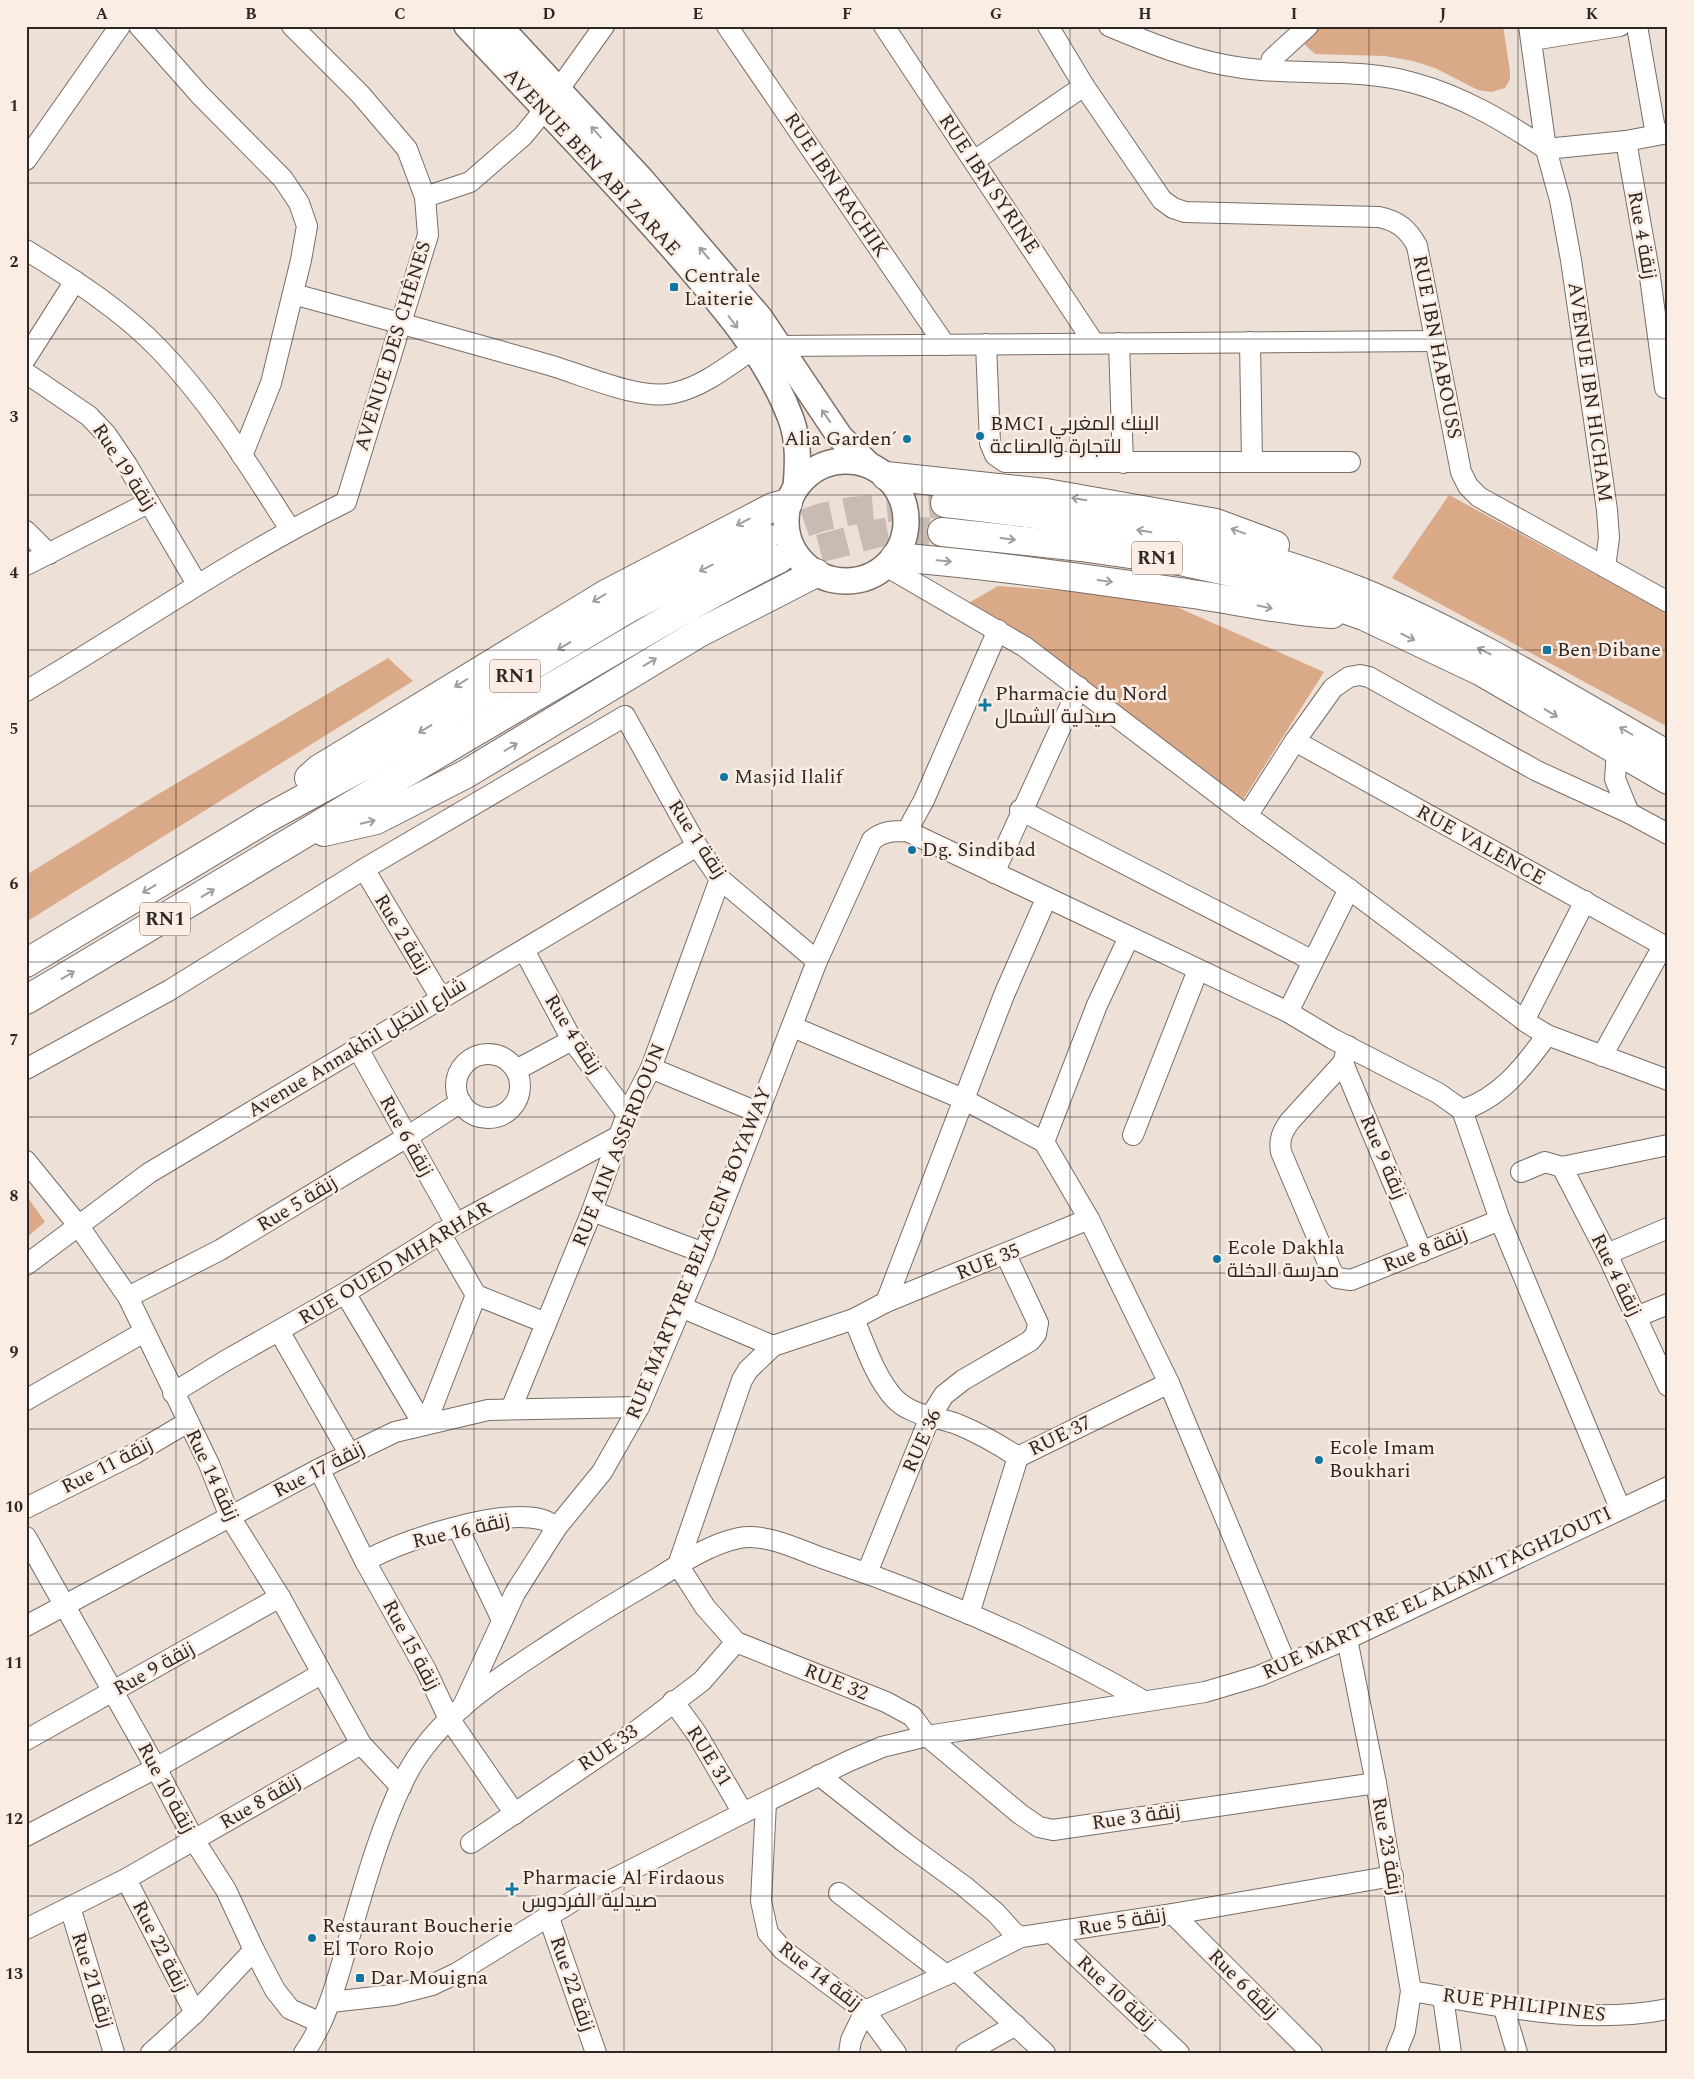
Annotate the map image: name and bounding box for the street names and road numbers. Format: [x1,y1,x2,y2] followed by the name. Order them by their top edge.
[496,61,688,263] street label: AVENUE BEN ABI ZARAE
[776,106,896,264] street label: RUE IBN RACHIK
[931,108,1047,260] street label: RUE IBN SYRINE
[1619,189,1665,281] street label: Rue 4 زنقة
[347,237,439,455] street label: AVENUE DES CHÊNES
[1404,253,1470,441] street label: RUE IBN HABOUSS
[1560,280,1620,504] street label: AVENUE IBN HICHAM
[84,417,164,517] street label: Rue 19 زنقة
[1132,542,1182,574] road number: RN1
[490,659,540,692] road number: RN1
[660,793,734,885] street label: Rue 1 زنقة
[1411,797,1551,893] street label: RUE VALENCE
[366,888,438,980] street label: Rue 2 زنقة
[140,902,190,936] road number: RN1
[242,971,472,1125] street label: Avenue Annakhil شارع النخيل
[537,988,609,1080] street label: Rue 4 زنقة
[564,1039,674,1251] street label: RUE AIN ASSERDOUN
[618,1082,780,1424] street label: RUE MARTYRE BELACEN BOYAWAY
[371,1090,441,1182] street label: Rue 6 زنقة
[1352,1110,1414,1204] street label: Rue 9 زنقة
[251,1168,343,1240] street label: Rue 5 زنقة
[293,1193,498,1333] street label: RUE OUED MHARHAR
[1378,1219,1472,1281] street label: Rue 8 زنقة
[1583,1228,1649,1322] street label: Rue 4 زنقة
[951,1236,1025,1288] street label: RUE 35
[895,1404,949,1478] street label: RUE 36
[1023,1408,1097,1464] street label: RUE 37
[177,1424,247,1526] street label: Rue 14 زنقة
[56,1430,158,1502] street label: Rue 11 زنقة
[268,1434,370,1506] street label: Rue 17 زنقة
[1257,1498,1617,1688] street label: RUE MARTYRE EL ALAMI TAGHZOUTI
[409,1505,513,1557] street label: Rue 16 زنقة
[374,1594,448,1696] street label: Rue 15 زنقة
[108,1634,200,1704] street label: Rue 9 زنقة
[799,1656,873,1708] street label: RUE 32
[572,1717,644,1779] street label: RUE 33
[679,1720,739,1792] street label: RUE 31
[129,1737,203,1839] street label: Rue 10 زنقة
[214,1767,306,1837] street label: Rue 8 زنقة
[1364,1795,1410,1897] street label: Rue 23 زنقة
[1090,1796,1182,1838] street label: Rue 3 زنقة
[124,1895,196,1997] street label: Rue 22 زنقة
[1076,1900,1168,1944] street label: Rue 5 زنقة
[63,1928,121,2032] street label: Rue 21 زنقة
[542,1932,602,2036] street label: Rue 22 زنقة
[772,1934,868,2018] street label: Rue 14 زنقة
[1201,1942,1285,2026] street label: Rue 6 زنقة
[1070,1948,1162,2038] street label: Rue 10 زنقة
[1441,1980,1607,2030] street label: RUE PHILIPINES

